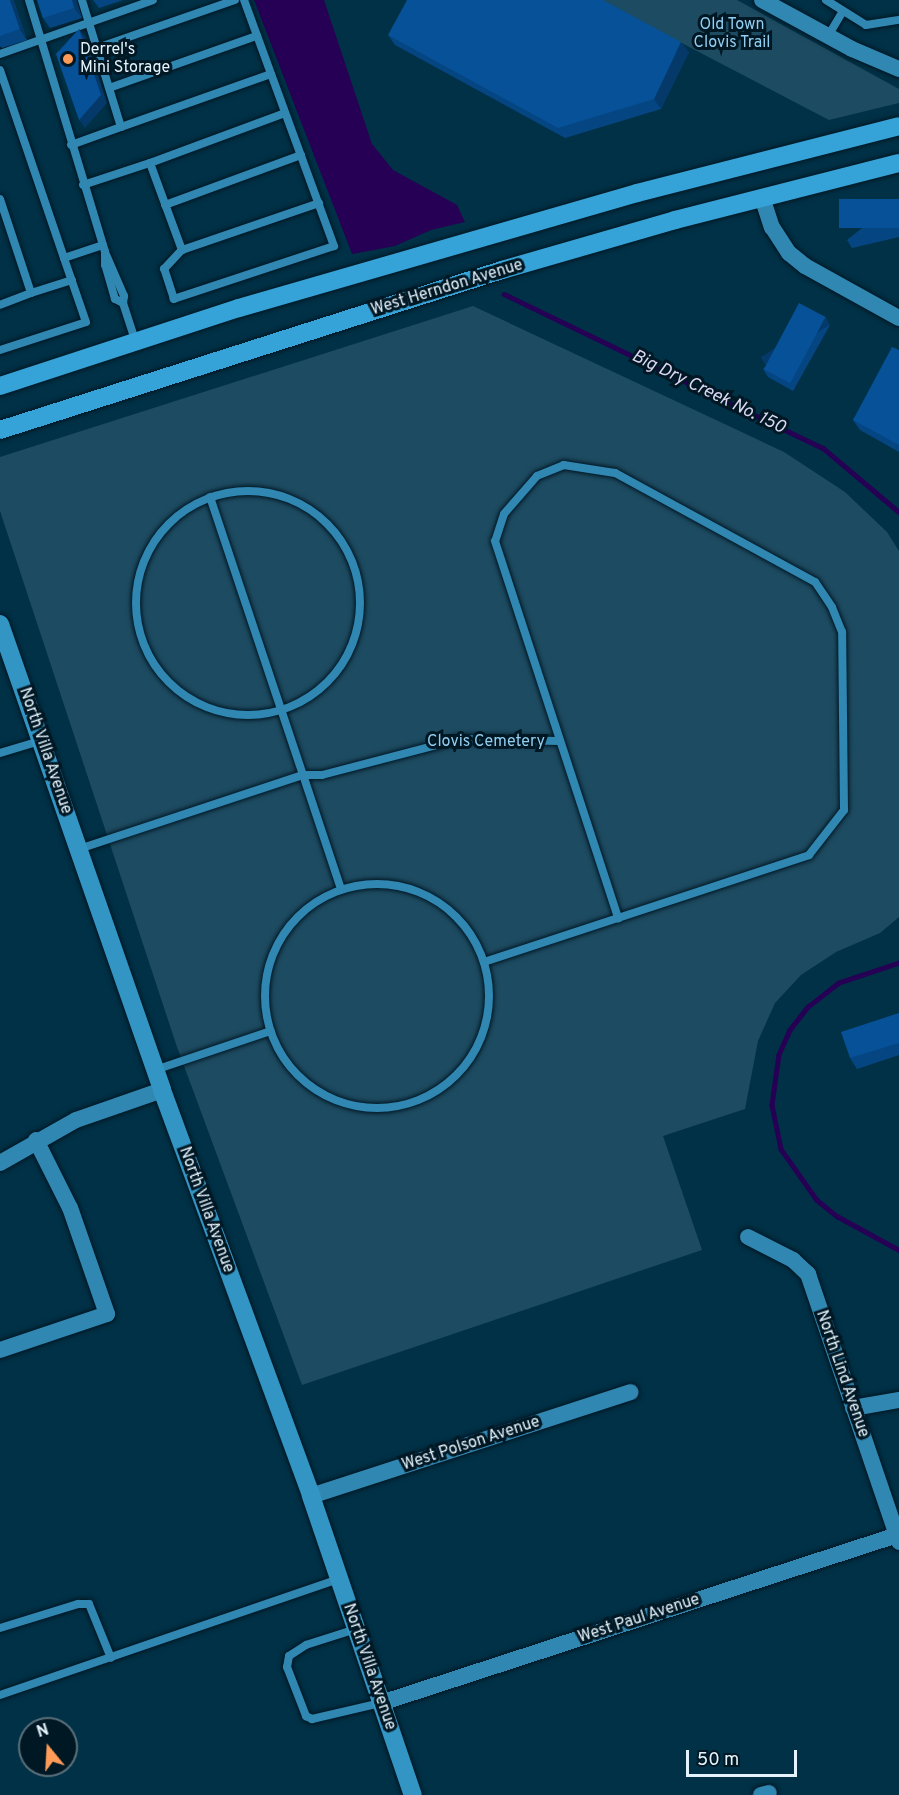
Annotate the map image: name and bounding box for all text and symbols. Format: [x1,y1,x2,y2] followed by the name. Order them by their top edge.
[693,15,771,53] park label: Old Town Clovis Trail
[80,40,170,78] place label: Derrel's Mini Storage
[61,52,75,66] marker: Derrel's Mini Storage
[369,256,525,320] street label: West Herndon Avenue
[628,346,788,440] water label: Big Dry Creek No. 150
[14,685,76,817] street label: North Villa Avenue
[427,732,545,752] park label: Clovis Cemetery
[174,1144,238,1276] street label: North Villa Avenue
[811,1308,873,1440] street label: North Lind Avenue
[399,1413,543,1475] street label: West Polson Avenue
[575,1590,703,1648] street label: West Paul Avenue
[338,1601,400,1733] street label: North Villa Avenue
[18,1717,78,1777] north arrow
[34,1720,52,1743] text: N
[689,1738,800,1776] scale bar
[697,1749,739,1772] text: 50 m

